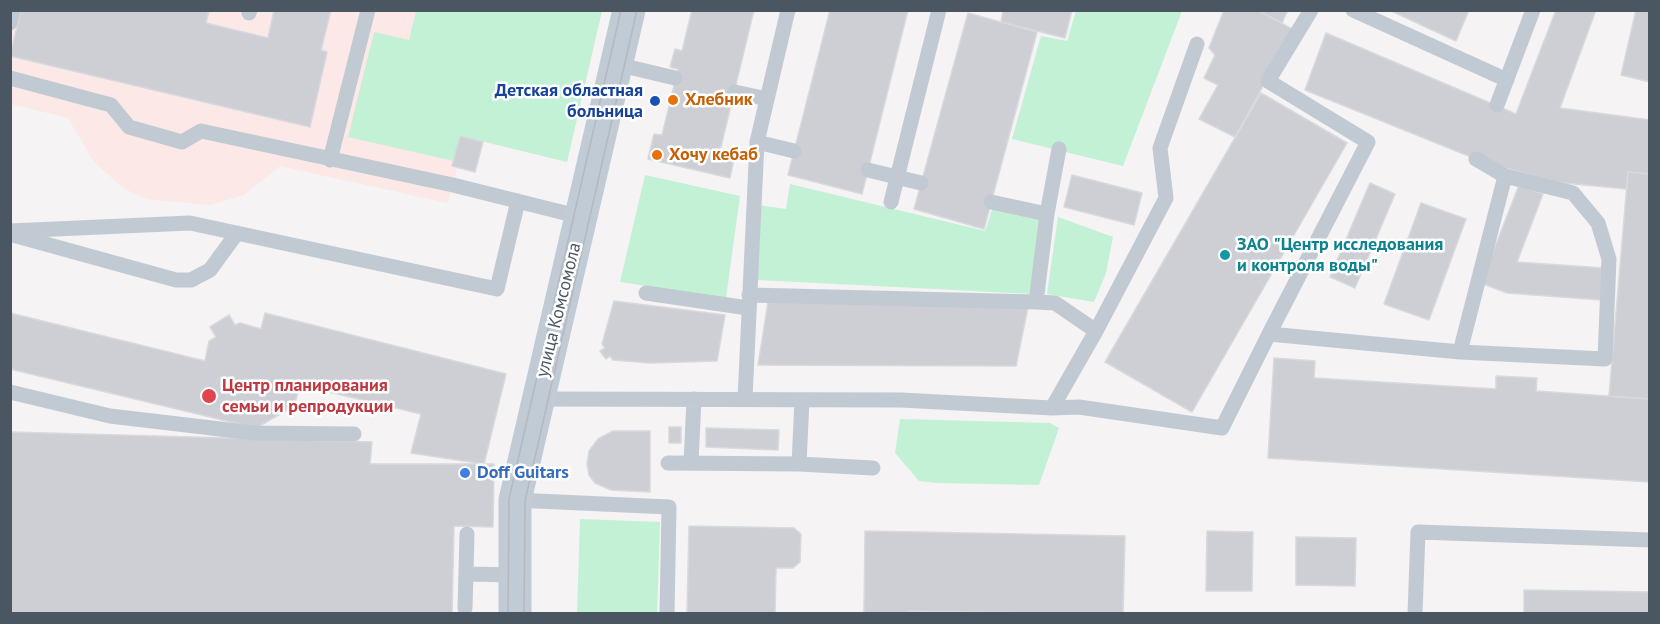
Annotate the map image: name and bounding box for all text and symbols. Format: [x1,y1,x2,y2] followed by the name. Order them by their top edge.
[495,80,643,122] place label: Детская областная больница
[685,89,753,111] place label: Хлебник
[666,93,680,107] marker: Хлебник
[648,94,662,108] marker: Детская областная больница
[669,144,758,166] place label: Хочу кебаб
[650,148,664,162] marker: Хочу кебаб
[1237,234,1443,276] place label: ЗАО "Центр исследования и контроля воды"
[532,240,586,380] street label: улица Комсомола
[1218,248,1232,262] marker: ЗАО "Центр исследования и контроля воды"
[222,375,393,418] place label: Центр планирования семьи и репродукции
[200,387,218,405] marker: Центр планирования семьи и репродукции
[477,462,569,484] place label: Doff Guitars
[458,466,472,480] marker: Doff Guitars

